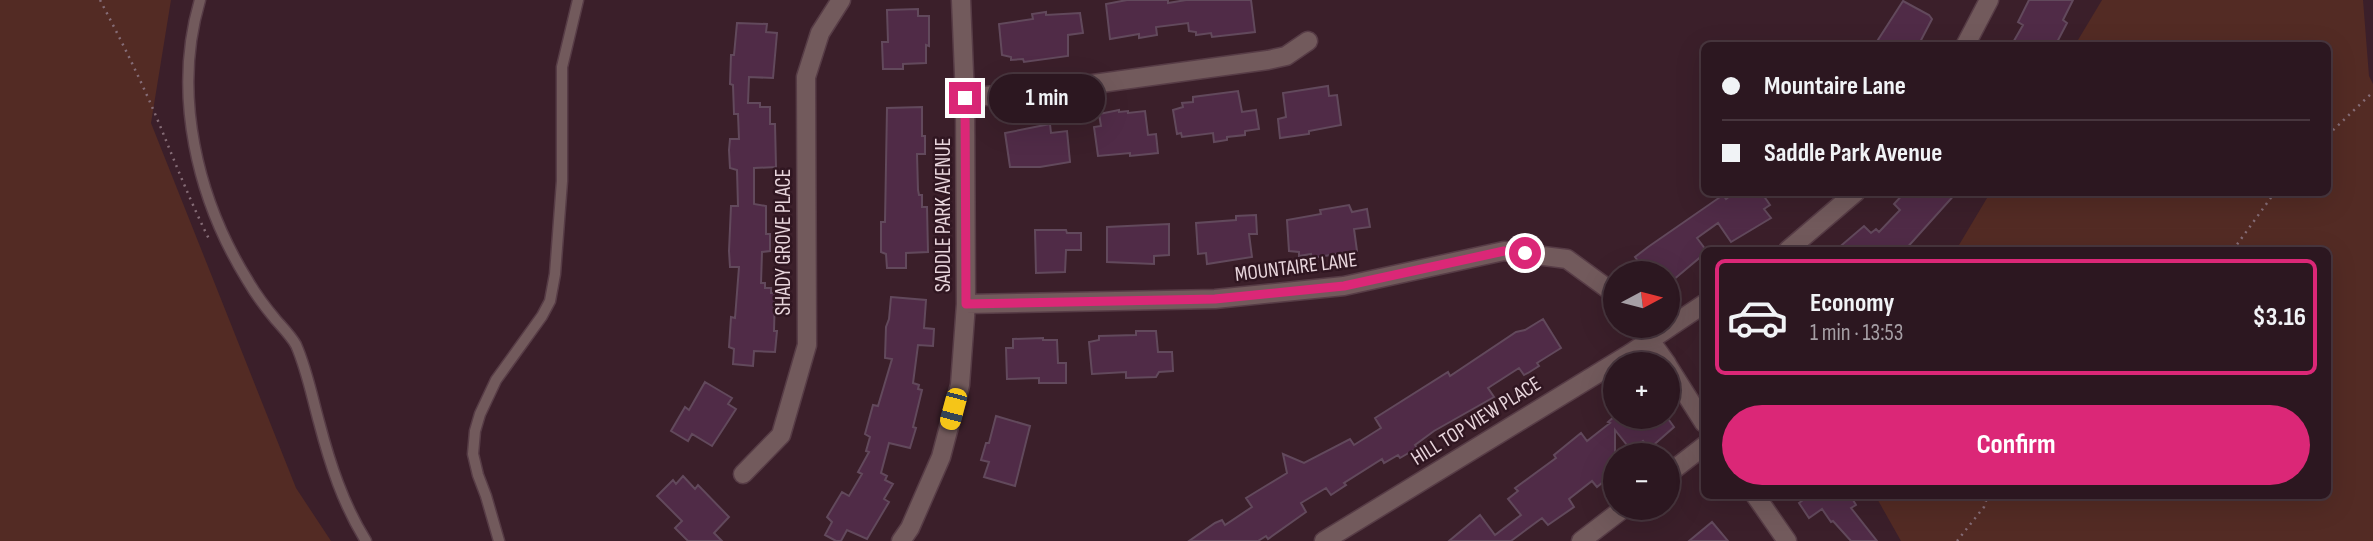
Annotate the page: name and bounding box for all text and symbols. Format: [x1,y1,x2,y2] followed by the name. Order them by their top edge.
[1764,71,1906,102] text: Mountaire Lane
[990,74,1105,122] callout: 1 min
[949,82,981,114] route end
[1026,84,1068,112] text: 1 min
[931,138,956,292] street label: SADDLE PARK AVENUE
[1764,138,1942,169] text: Saddle Park Avenue
[771,169,796,315] street label: SHADY GROVE PLACE
[1509,237,1541,269] route start
[1234,247,1358,287] street label: MOUNTAIRE LANE
[1603,261,1680,338] north arrow
[1603,261,1680,520] map controls
[1726,286,1789,349] icon: car
[1810,288,1894,319] text: Economy
[2252,302,2306,333] text: $3.16
[1810,319,1903,347] text: 1 min · 13:53
[1603,352,1680,429] button: +
[1406,371,1546,471] street label: HILL TOP VIEW PLACE
[938,386,969,432] car
[1722,405,2310,485] button: Confirm
[1603,443,1680,520] button: −

